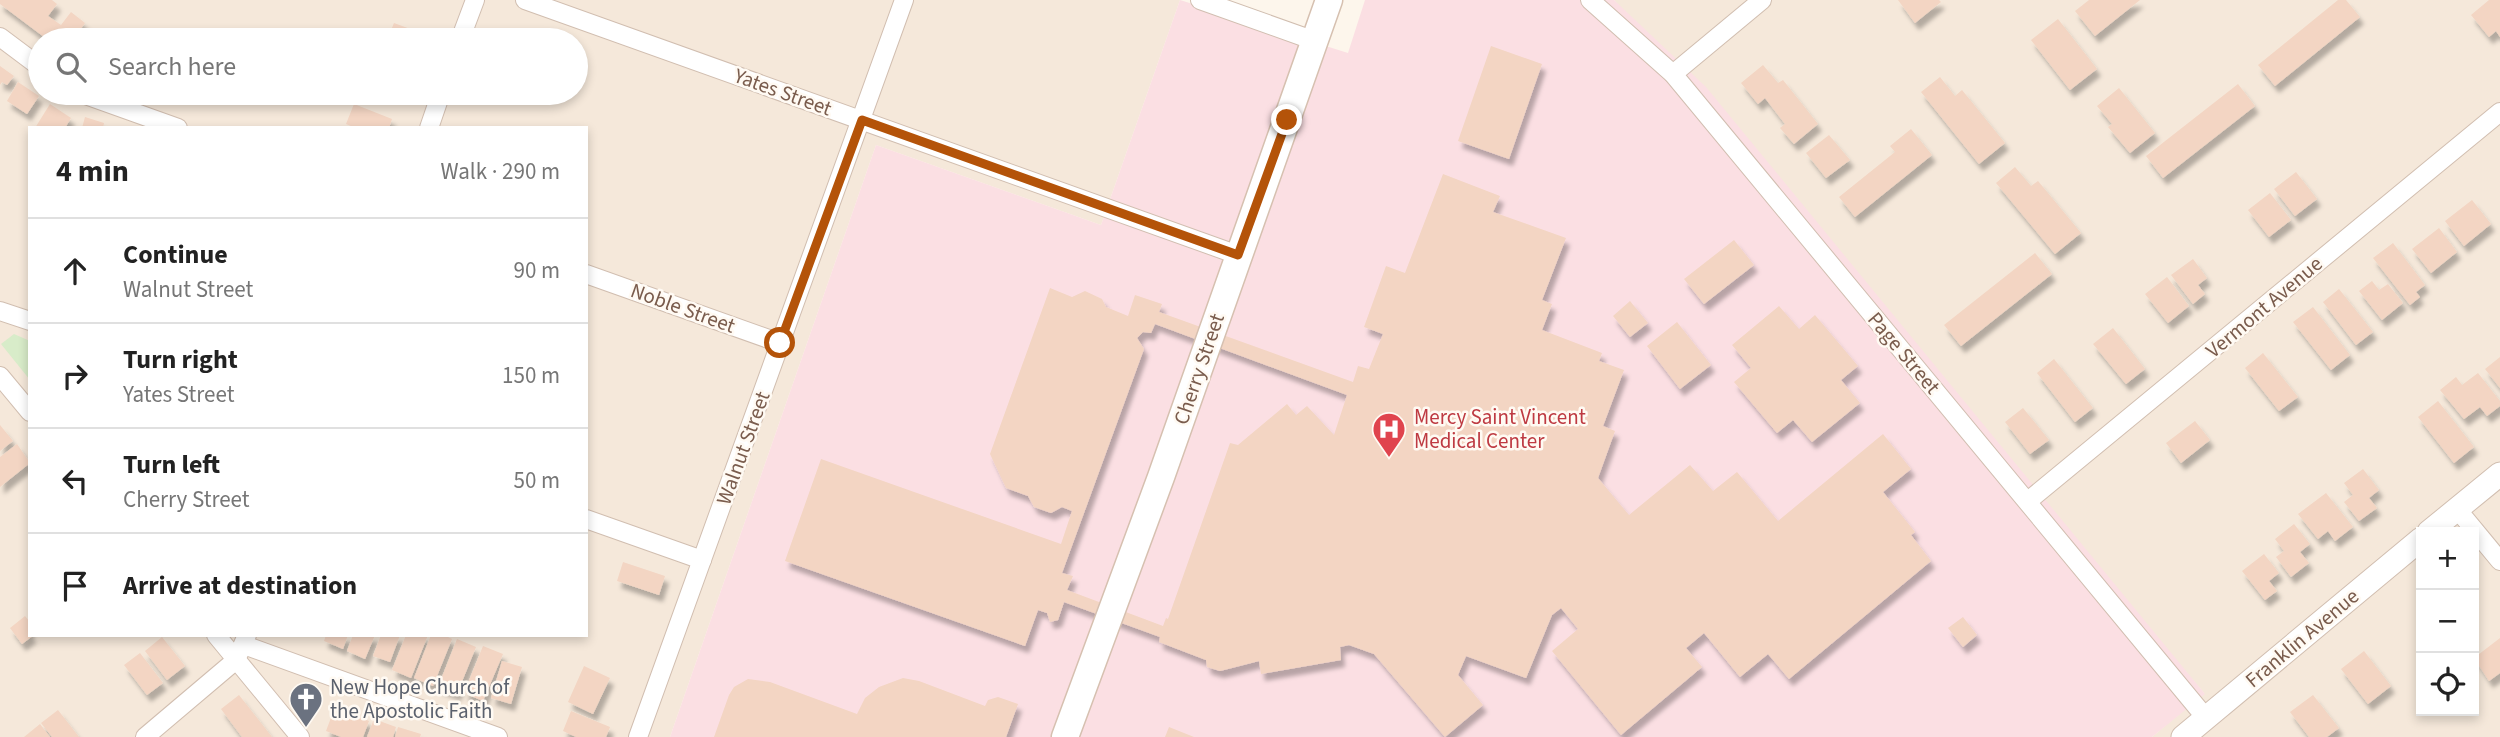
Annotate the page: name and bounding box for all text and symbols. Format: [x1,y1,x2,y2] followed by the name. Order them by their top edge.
[28,28,588,105] search box
[52,48,90,86] icon: search
[108,48,236,85] text: Search here
[729,60,836,123] street label: Yates Street
[1271,104,1302,135] route end
[56,150,129,193] text: 4 min
[441,155,560,188] text: Walk · 290 m
[123,236,228,273] text: Continue
[2199,249,2329,365] street label: Vermont Avenue
[56,252,94,290] icon: ahead
[513,254,560,287] text: 90 m
[123,273,253,306] text: Walnut Street
[627,275,739,341] street label: Noble Street
[1861,305,1947,401] street label: Page Street
[1166,309,1232,429] street label: Cherry Street
[764,327,795,358] route start
[123,341,238,378] text: Turn right
[56,357,94,395] icon: right
[502,359,560,392] text: 150 m
[123,378,234,411] text: Yates Street
[709,387,777,509] street label: Walnut Street
[1414,402,1586,456] place label: Mercy Saint Vincent Medical Center
[1370,410,1408,459] hospital icon: Mercy Saint Vincent Medical Center
[123,446,220,483] text: Turn left
[56,462,94,500] icon: left
[513,464,560,497] text: 50 m
[123,483,250,516] text: Cherry Street
[2416,527,2479,716] map controls
[2416,527,2479,590] button: +
[56,567,94,605] icon: arrive
[123,567,357,604] text: Arrive at destination
[2239,581,2365,695] street label: Franklin Avenue
[2416,590,2479,653] button: −
[2416,653,2479,716] button: locate
[330,672,510,726] place label: New Hope Church of the Apostolic Faith
[287,680,325,729] church icon: New Hope Church of the Apostolic Faith

